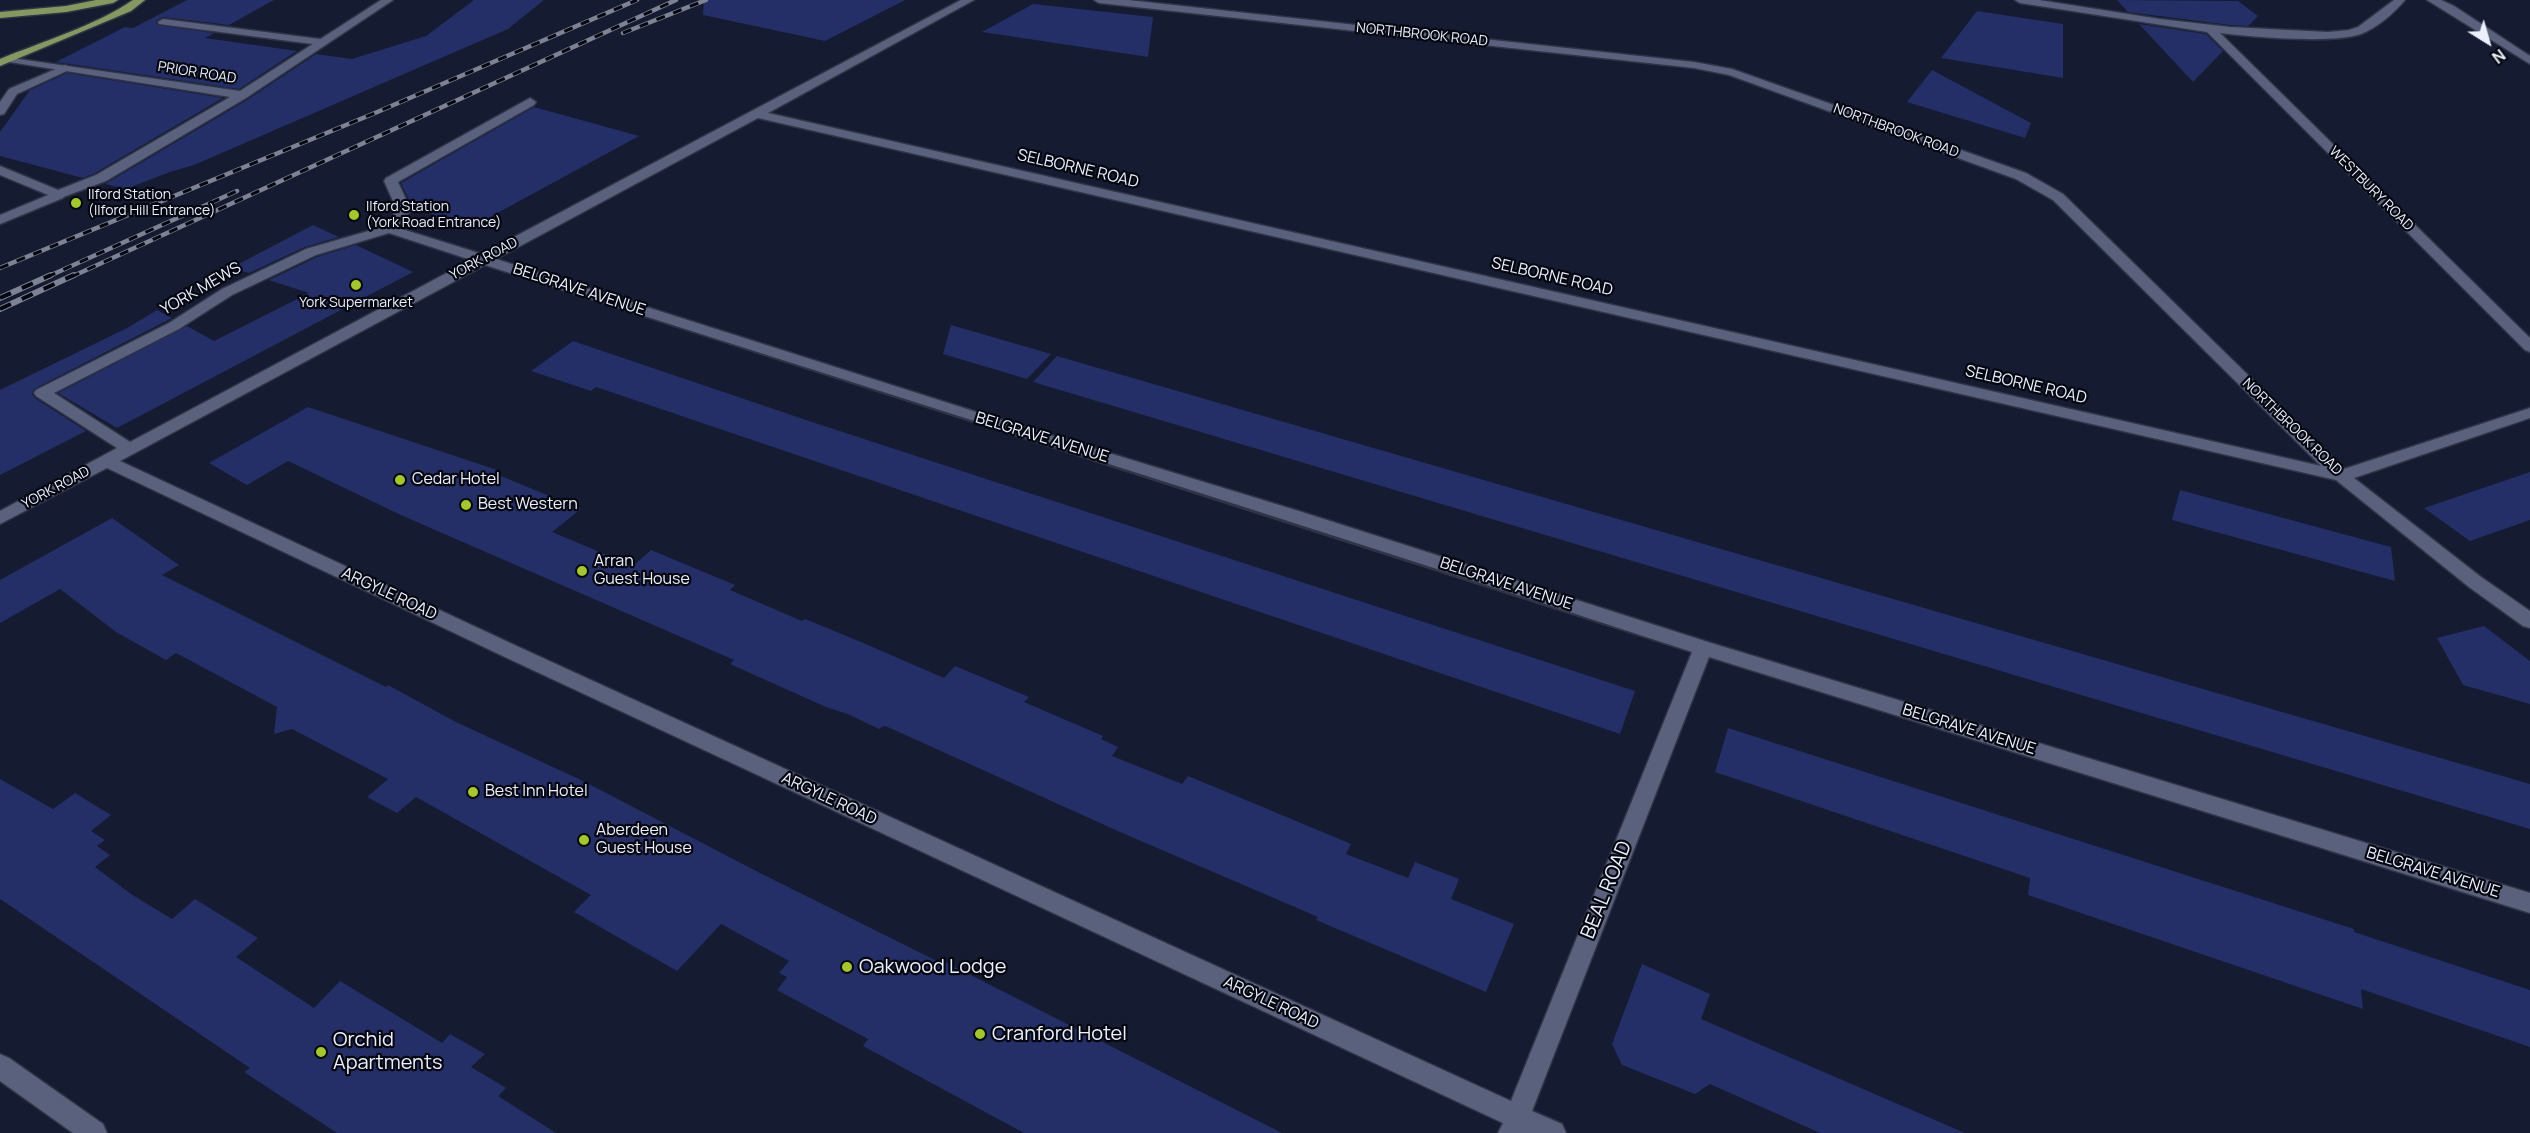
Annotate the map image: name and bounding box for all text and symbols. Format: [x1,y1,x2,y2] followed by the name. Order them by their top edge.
[2458,12,2518,72] north arrow
[1355,20,1489,50] street label: NORTHBROOK ROAD
[2488,44,2510,69] text: N
[157,59,237,87] street label: PRIOR ROAD
[1831,100,1961,162] street label: NORTHBROOK ROAD
[2325,143,2417,235] street label: WESTBURY ROAD
[1015,146,1141,192] street label: SELBORNE ROAD
[88,187,216,220] place label: Ilford Station (Ilford Hill Entrance)
[69,196,83,210] marker: Ilford Station (Ilford Hill Entrance)
[366,199,502,232] place label: Ilford Station (York Road Entrance)
[347,208,361,222] marker: Ilford Station (York Road Entrance)
[447,234,521,284] street label: YORK ROAD
[1489,254,1615,300] street label: SELBORNE ROAD
[157,258,245,320] street label: YORK MEWS
[510,260,648,320] street label: BELGRAVE AVENUE
[349,278,363,292] marker: York Supermarket
[299,295,413,311] place label: York Supermarket
[1963,362,2089,408] street label: SELBORNE ROAD
[2239,375,2345,479] street label: NORTHBROOK ROAD
[973,409,1111,467] street label: BELGRAVE AVENUE
[19,463,93,513] street label: YORK ROAD
[412,470,500,490] place label: Cedar Hotel
[393,473,407,487] marker: Cedar Hotel
[478,495,578,515] place label: Best Western
[459,498,473,512] marker: Best Western
[594,552,690,590] place label: Arran Guest House
[1437,554,1575,614] street label: BELGRAVE AVENUE
[338,564,440,624] street label: ARGYLE ROAD
[575,564,589,578] marker: Arran Guest House
[1900,701,2038,759] street label: BELGRAVE AVENUE
[778,769,880,829] street label: ARGYLE ROAD
[485,782,588,802] place label: Best Inn Hotel
[466,785,480,799] marker: Best Inn Hotel
[596,821,692,859] place label: Aberdeen Guest House
[577,833,591,847] marker: Aberdeen Guest House
[1577,838,1637,942] street label: BEAL ROAD
[2364,844,2502,902] street label: BELGRAVE AVENUE
[859,955,1006,979] place label: Oakwood Lodge
[840,960,854,974] marker: Oakwood Lodge
[1220,973,1322,1033] street label: ARGYLE ROAD
[992,1022,1127,1046] place label: Cranford Hotel
[973,1027,987,1041] marker: Cranford Hotel
[333,1028,443,1075] place label: Orchid Apartments
[314,1045,328,1059] marker: Orchid Apartments

